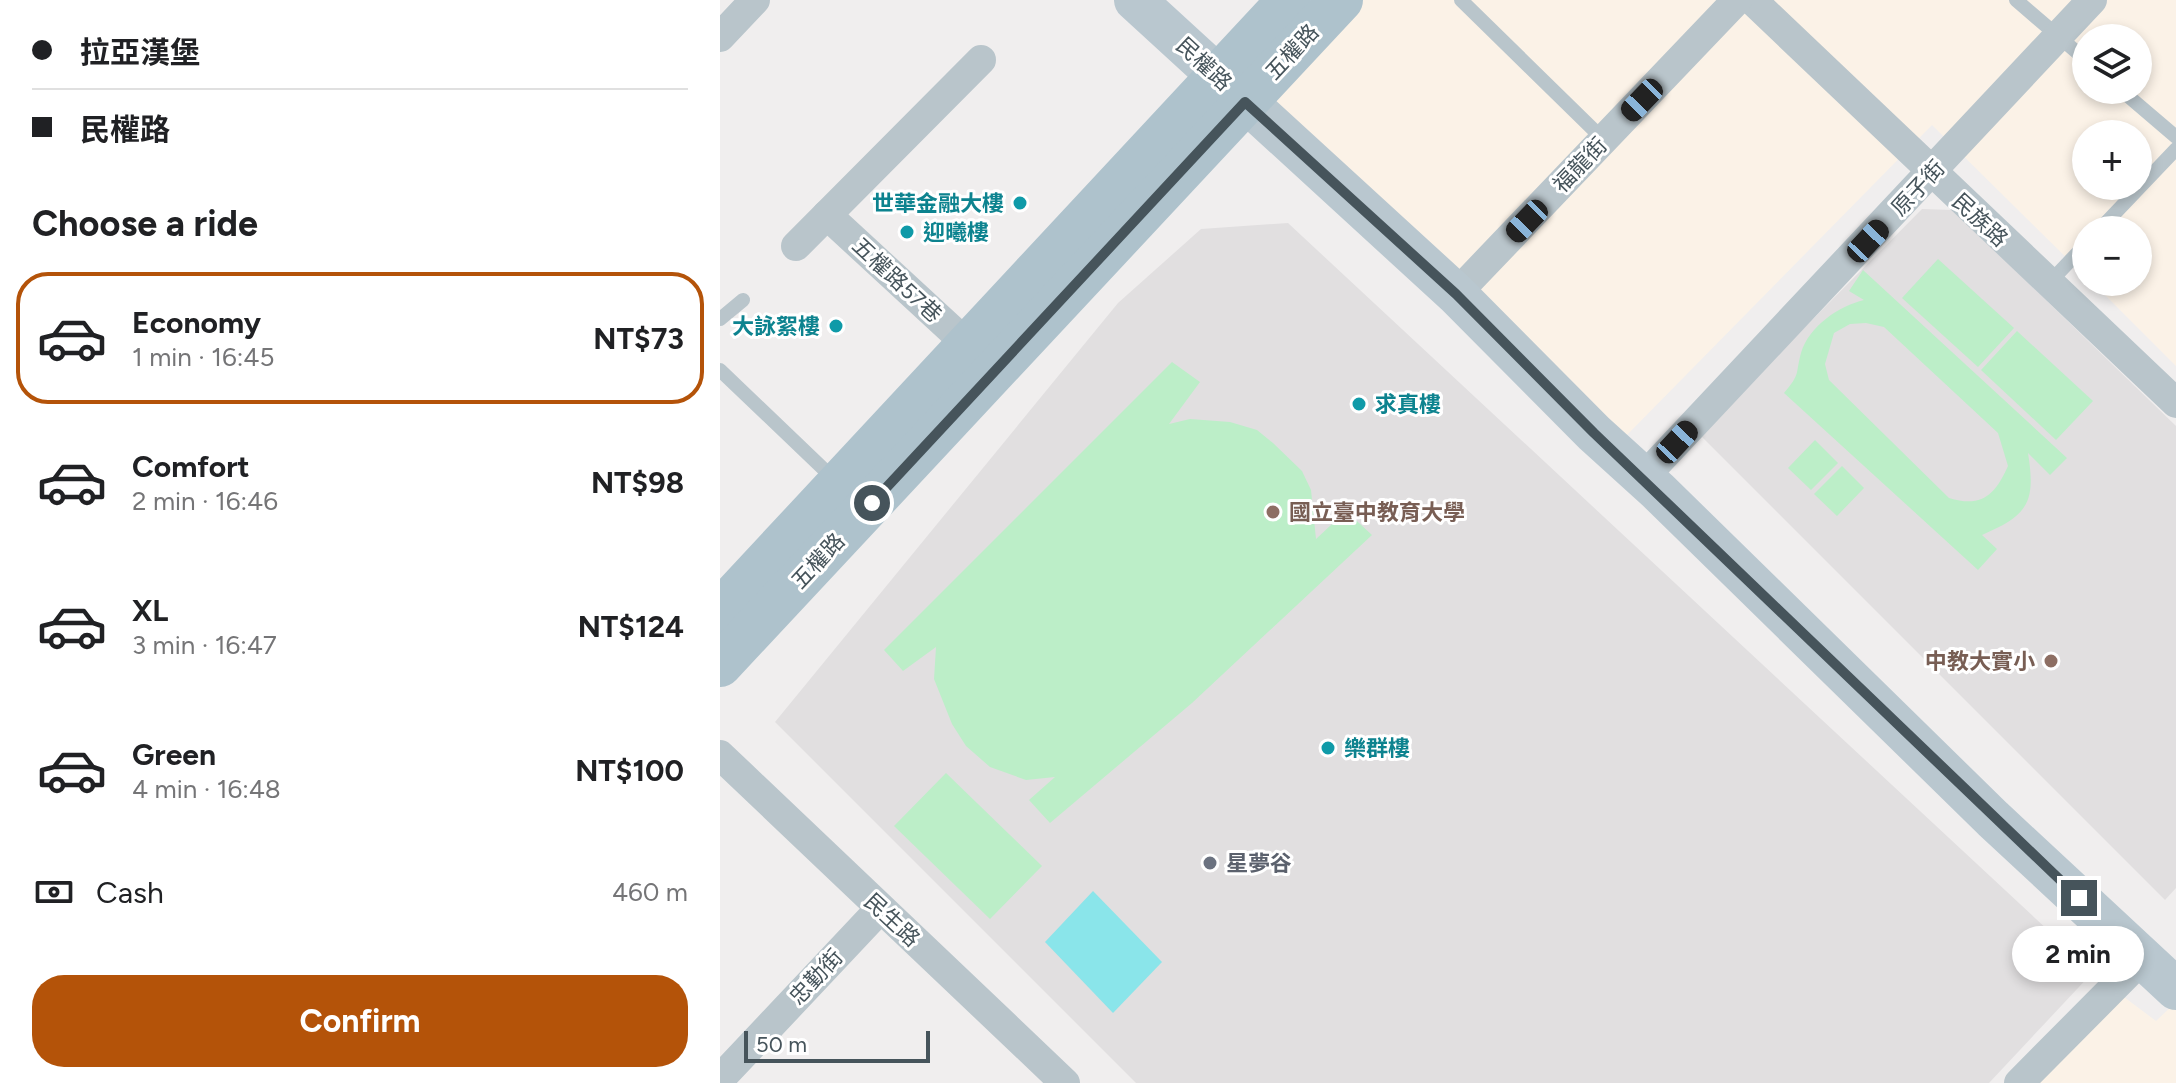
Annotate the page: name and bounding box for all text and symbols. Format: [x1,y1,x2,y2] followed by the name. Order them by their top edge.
[1260,19,1324,85] street label: 五權路
[2072,24,2152,296] map controls
[2072,24,2152,104] button: layers
[1171,32,1237,96] street label: 民權路
[80,34,200,71] text: 拉亞漢堡
[1617,74,1667,126] car
[80,111,170,148] text: 民權路
[2072,120,2152,200] button: +
[1547,132,1613,198] street label: 福龍街
[1886,155,1950,221] street label: 原子街
[1947,188,2013,252] street label: 民族路
[872,190,1004,217] place label: 世華金融大樓
[1011,194,1029,212] marker: 世華金融大樓
[1502,195,1552,247] car
[32,202,258,245] text: Choose a ride
[1843,215,1893,267] car
[2072,216,2152,296] button: −
[923,219,989,246] place label: 迎曦樓
[898,223,916,241] marker: 迎曦樓
[847,232,947,328] street label: 五權路57巷
[36,302,108,374] icon: car
[132,304,261,341] text: Economy
[732,313,820,340] place label: 大詠絮樓
[827,317,845,335] marker: 大詠絮樓
[593,320,684,357] text: NT$73
[132,341,274,373] text: 1 min · 16:45
[1375,391,1441,418] place label: 求真樓
[1350,395,1368,413] marker: 求真樓
[1652,416,1702,468] car
[36,446,108,518] icon: car
[132,448,250,485] text: Comfort
[591,464,684,501] text: NT$98
[132,485,278,517] text: 2 min · 16:46
[854,485,890,521] route start
[1289,499,1465,526] place label: 國立臺中教育大學
[1264,503,1282,521] marker: 國立臺中教育大學
[786,528,850,594] street label: 五權路
[36,590,108,662] icon: car
[132,592,168,629] text: XL
[578,608,684,645] text: NT$124
[132,629,277,661] text: 3 min · 16:47
[1925,648,2035,675] place label: 中教大實小
[2042,652,2060,670] marker: 中教大實小
[36,734,108,806] icon: car
[1344,735,1410,762] place label: 樂群樓
[132,736,216,773] text: Green
[1319,739,1337,757] marker: 樂群樓
[575,752,684,789] text: NT$100
[132,773,281,805] text: 4 min · 16:48
[1226,850,1292,877] place label: 星夢谷
[1201,854,1219,872] marker: 星夢谷
[32,870,76,914] icon: cash
[96,874,164,911] text: Cash
[612,876,688,908] text: 460 m
[2061,880,2097,916] route end
[859,888,925,952] street label: 民生路
[2013,926,2145,982] callout: 2 min
[2045,938,2111,970] text: 2 min
[784,944,848,1010] street label: 忠勤街
[32,975,688,1067] button: Confirm
[744,1027,930,1063] scale bar
[756,1031,807,1058] text: 50 m

